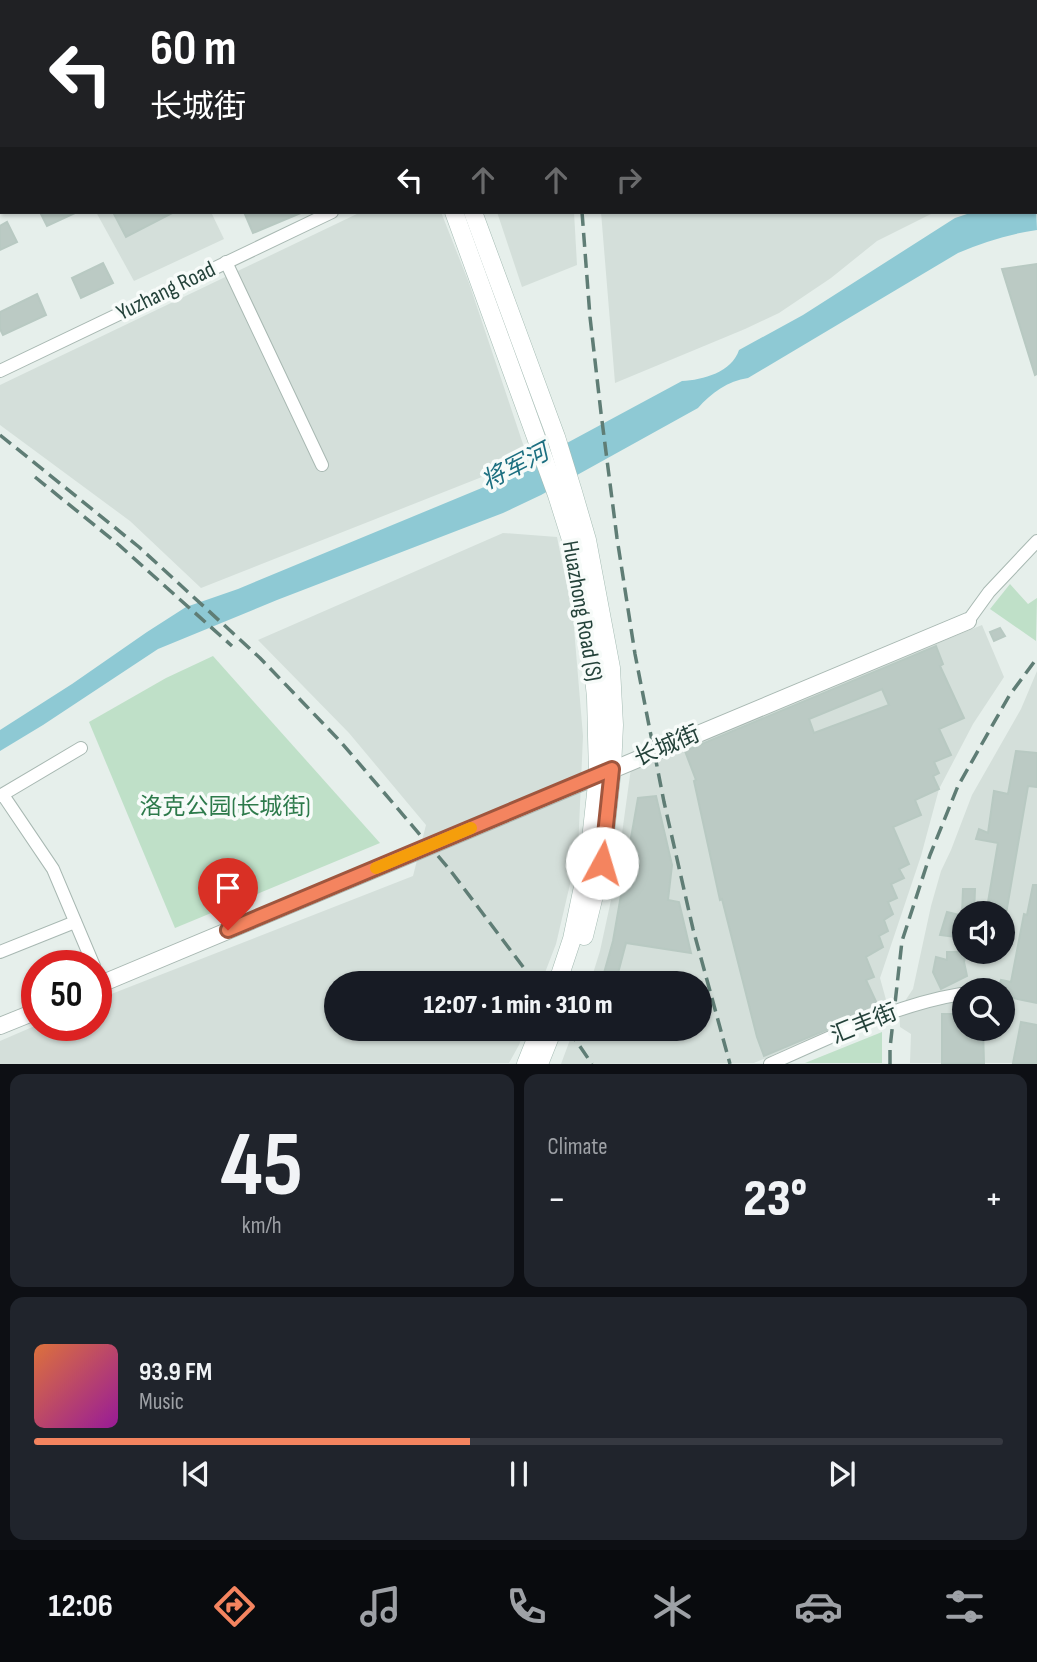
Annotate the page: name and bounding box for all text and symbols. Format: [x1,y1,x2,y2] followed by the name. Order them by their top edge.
[150,20,237,79] text: 60 m
[35,28,126,119] icon: left
[150,88,246,127] text: 长城街
[391,161,429,199] icon: left
[464,161,502,199] icon: ahead
[537,161,575,199] icon: ahead
[610,161,648,199] icon: right
[112,255,220,327] street label: Yuzhang Road
[476,436,557,496] water label: 将军河
[556,539,608,683] street label: Huazhong Road (S)
[630,720,704,772] street label: 长城街
[140,793,310,821] park label: 洛克公园(长城街)
[565,826,639,900] position arrow
[198,858,258,930] pin
[209,869,247,907] icon: arrive
[952,901,1015,1041] map controls
[952,901,1015,964] button: sound
[21,950,112,1041] speed limit sign: 50
[952,978,1015,1041] button: search
[423,990,613,1021] text: 12:07 · 1 min · 310 m
[827,998,901,1050] street label: 汇丰街
[221,1112,303,1221] text: 45
[548,1133,607,1161] text: Climate
[743,1168,807,1231] text: 23°
[548,1177,566,1222] text: −
[984,1177,1003,1222] text: +
[242,1212,282,1240] text: km/h
[139,1357,212,1388] text: 93.9 FM
[139,1388,184,1416] text: Music
[177,1455,215,1493] icon: previous
[500,1455,538,1493] icon: pause
[823,1455,861,1493] icon: next
[210,1582,259,1631] icon: directions
[356,1582,405,1631] icon: music
[502,1582,551,1631] icon: phone
[648,1582,697,1631] icon: climate
[794,1582,843,1631] icon: car
[940,1582,989,1631] icon: filters
[48,1587,113,1626] text: 12:06

